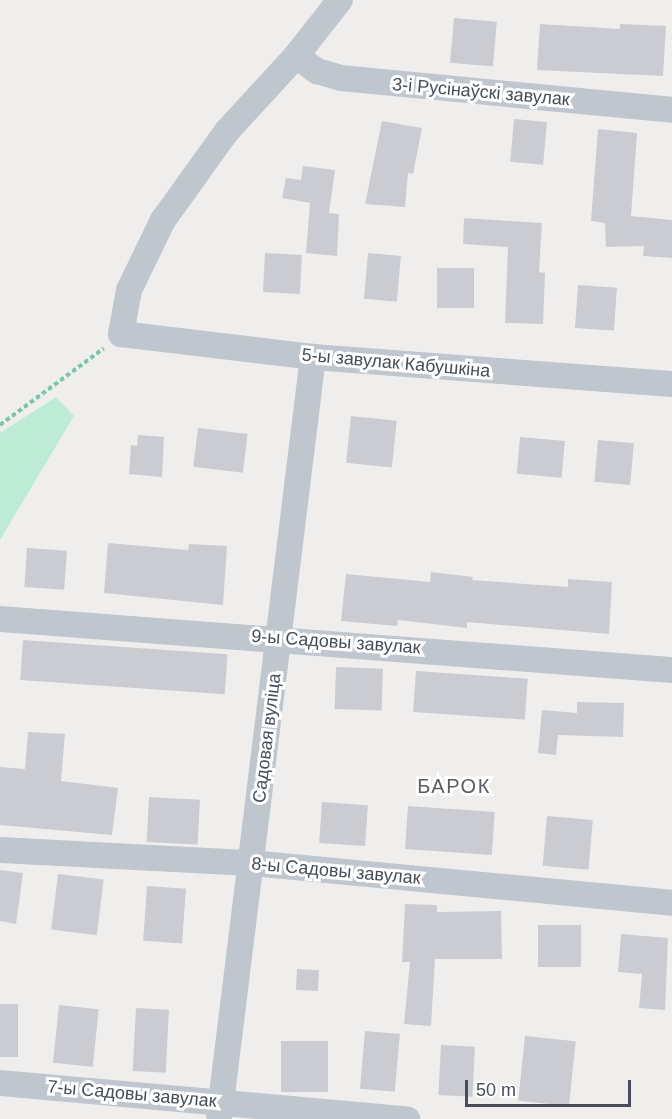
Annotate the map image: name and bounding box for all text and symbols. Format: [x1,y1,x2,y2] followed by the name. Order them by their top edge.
[391,73,571,111] street label: 3-і Русінаўскі завулак
[301,344,491,382] street label: 5-ы завулак Кабушкіна
[251,625,421,659] street label: 9-ы Садовы завулак
[248,672,286,804] street label: Садовая вуліца
[417,774,491,798] district label: БАРОК
[251,853,421,889] street label: 8-ы Садовы завулак
[468,1068,634,1106] scale bar
[47,1076,217,1112] street label: 7-ы Садовы завулак
[476,1080,516,1100] text: 50 m

